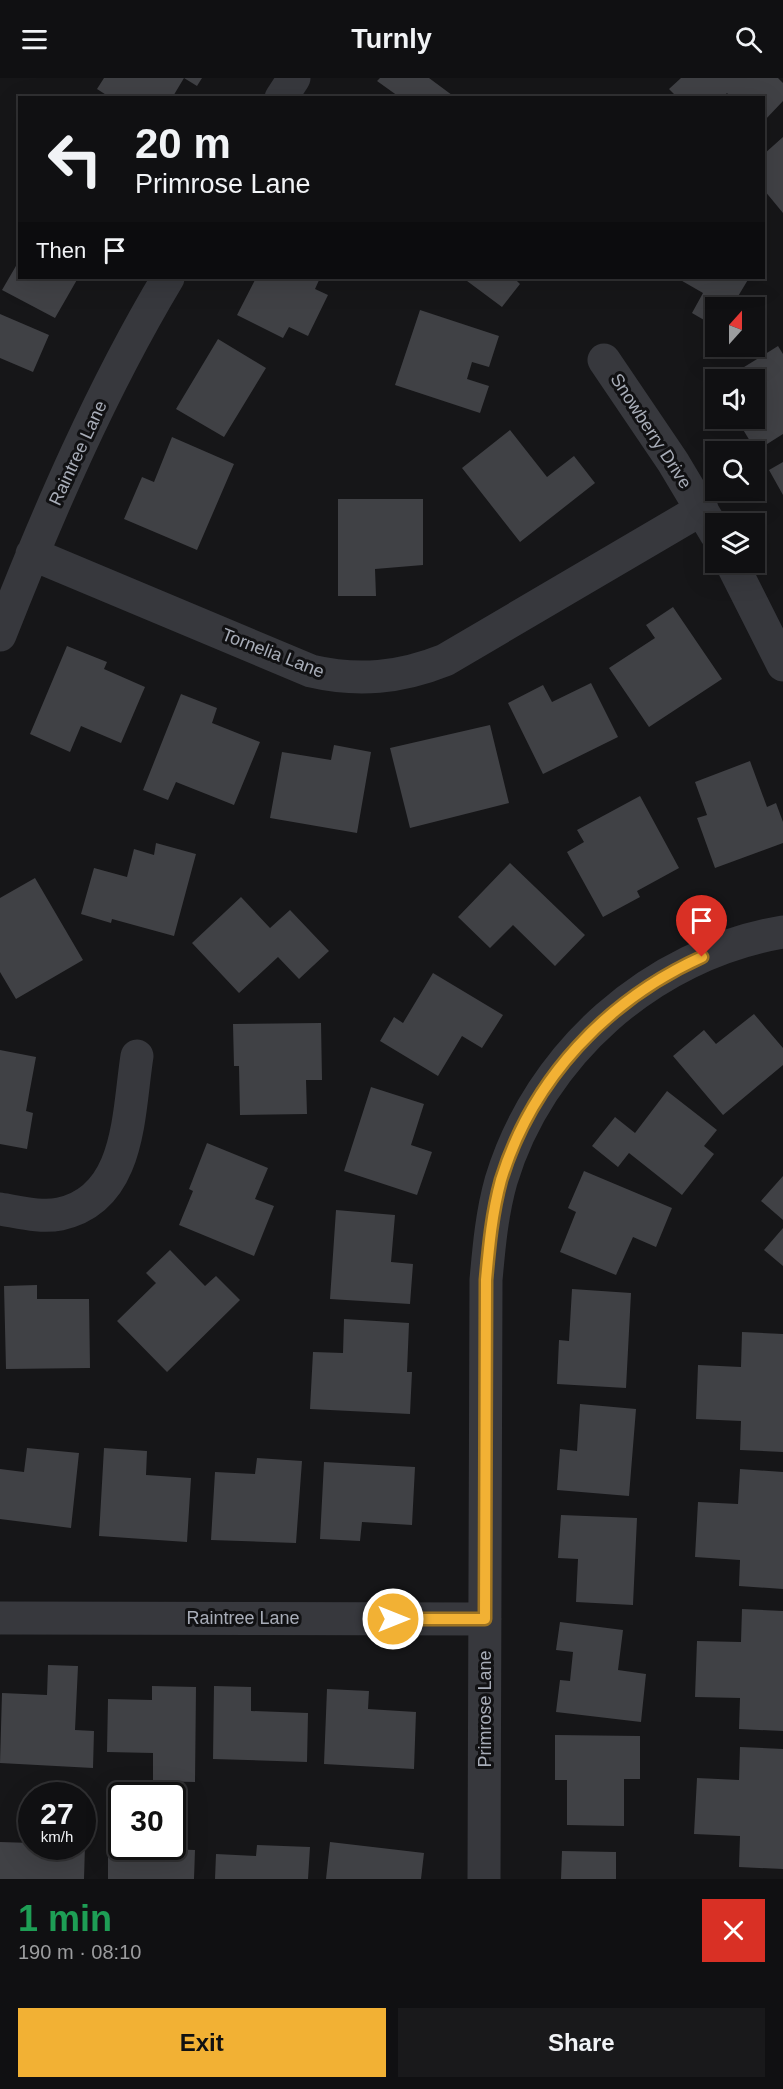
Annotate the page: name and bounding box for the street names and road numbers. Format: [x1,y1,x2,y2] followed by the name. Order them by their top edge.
[606,370,696,492] street label: Snowberry Drive
[45,398,111,508] street label: Raintree Lane
[219,624,327,682] street label: Tornelia Lane
[186,1608,300,1628] street label: Raintree Lane
[475,1650,495,1768] street label: Primrose Lane

